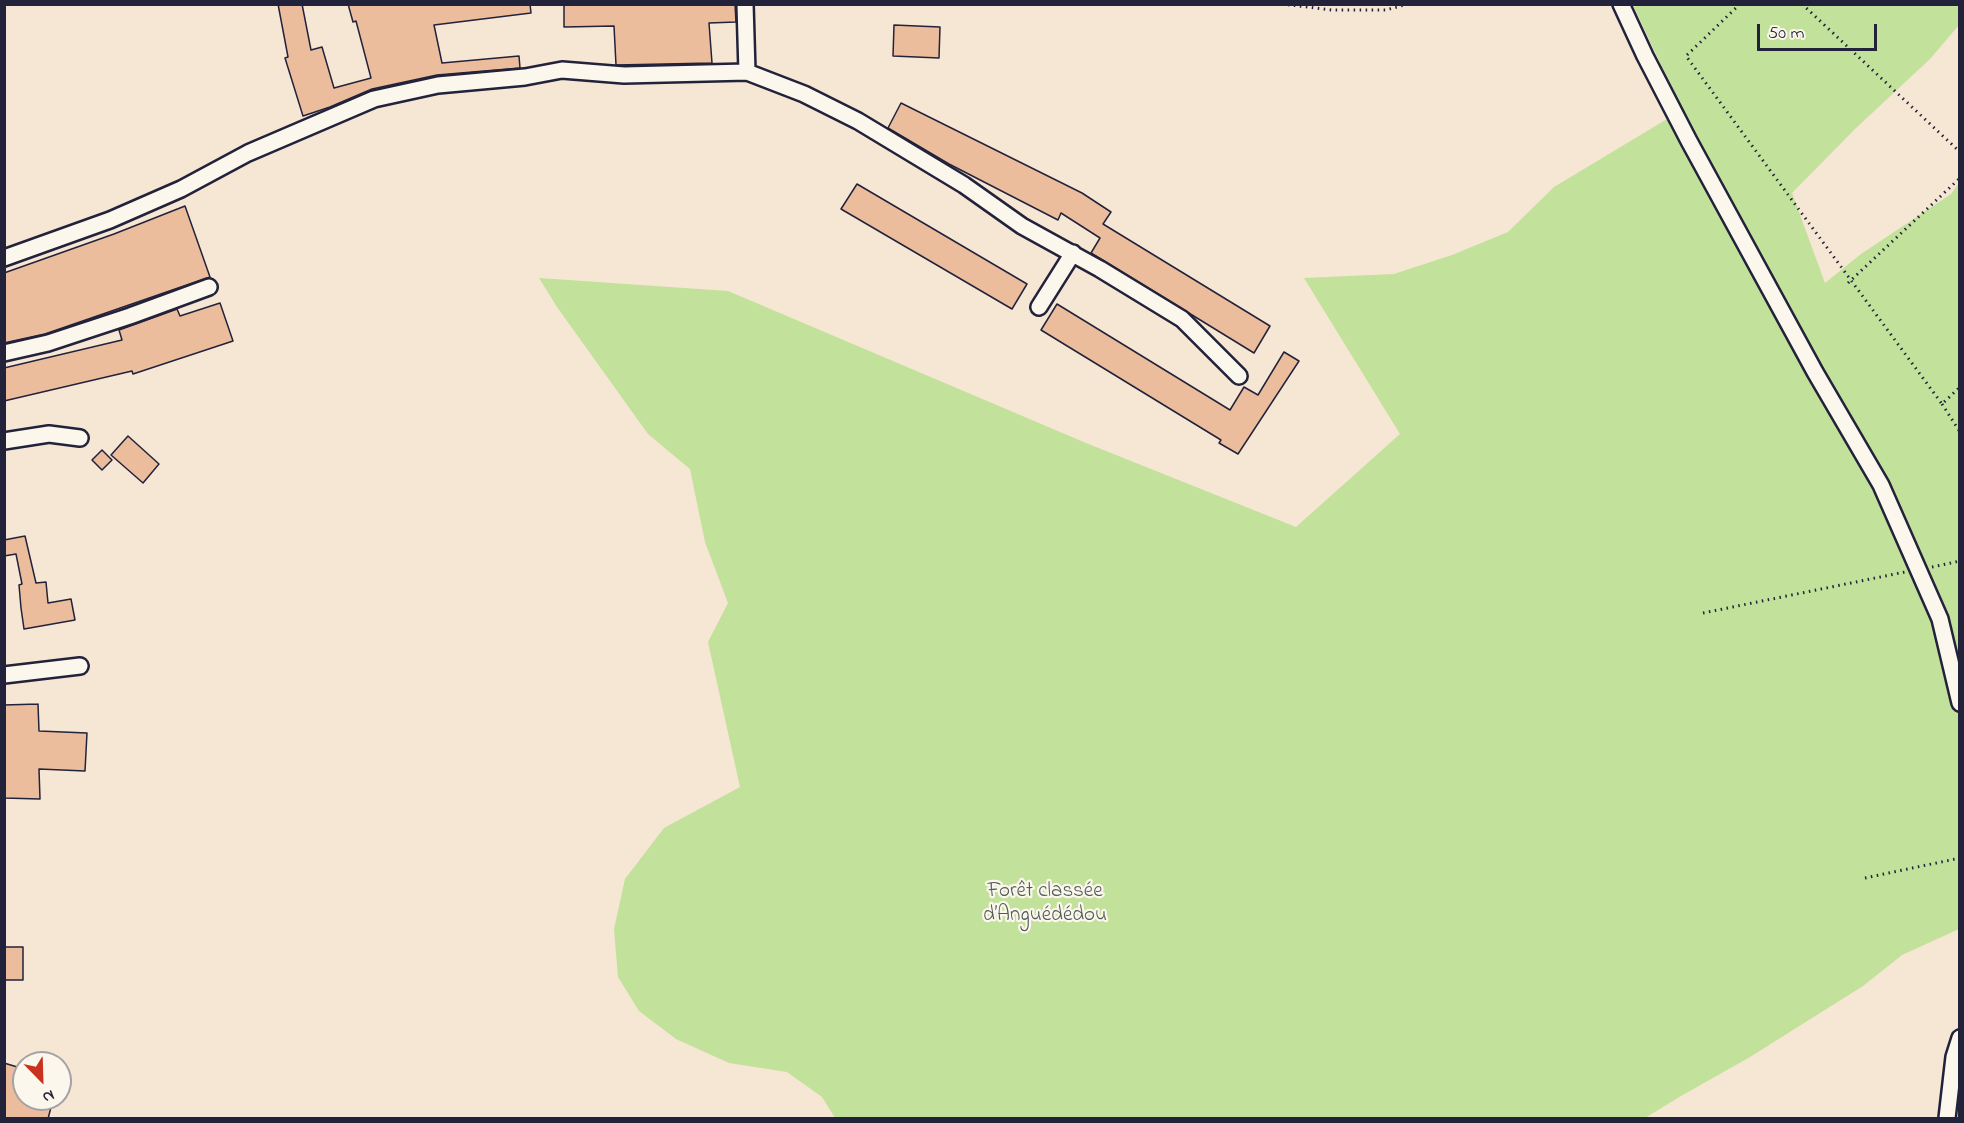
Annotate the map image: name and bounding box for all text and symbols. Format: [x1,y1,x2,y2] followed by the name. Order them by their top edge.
[1760,12,1880,50] scale bar
[1768,21,1805,47] text: 50 m
[983,880,1107,930] park label: Forêt classée d’Anguédédou
[12,1051,72,1111] north arrow
[39,1083,58,1109] text: N

